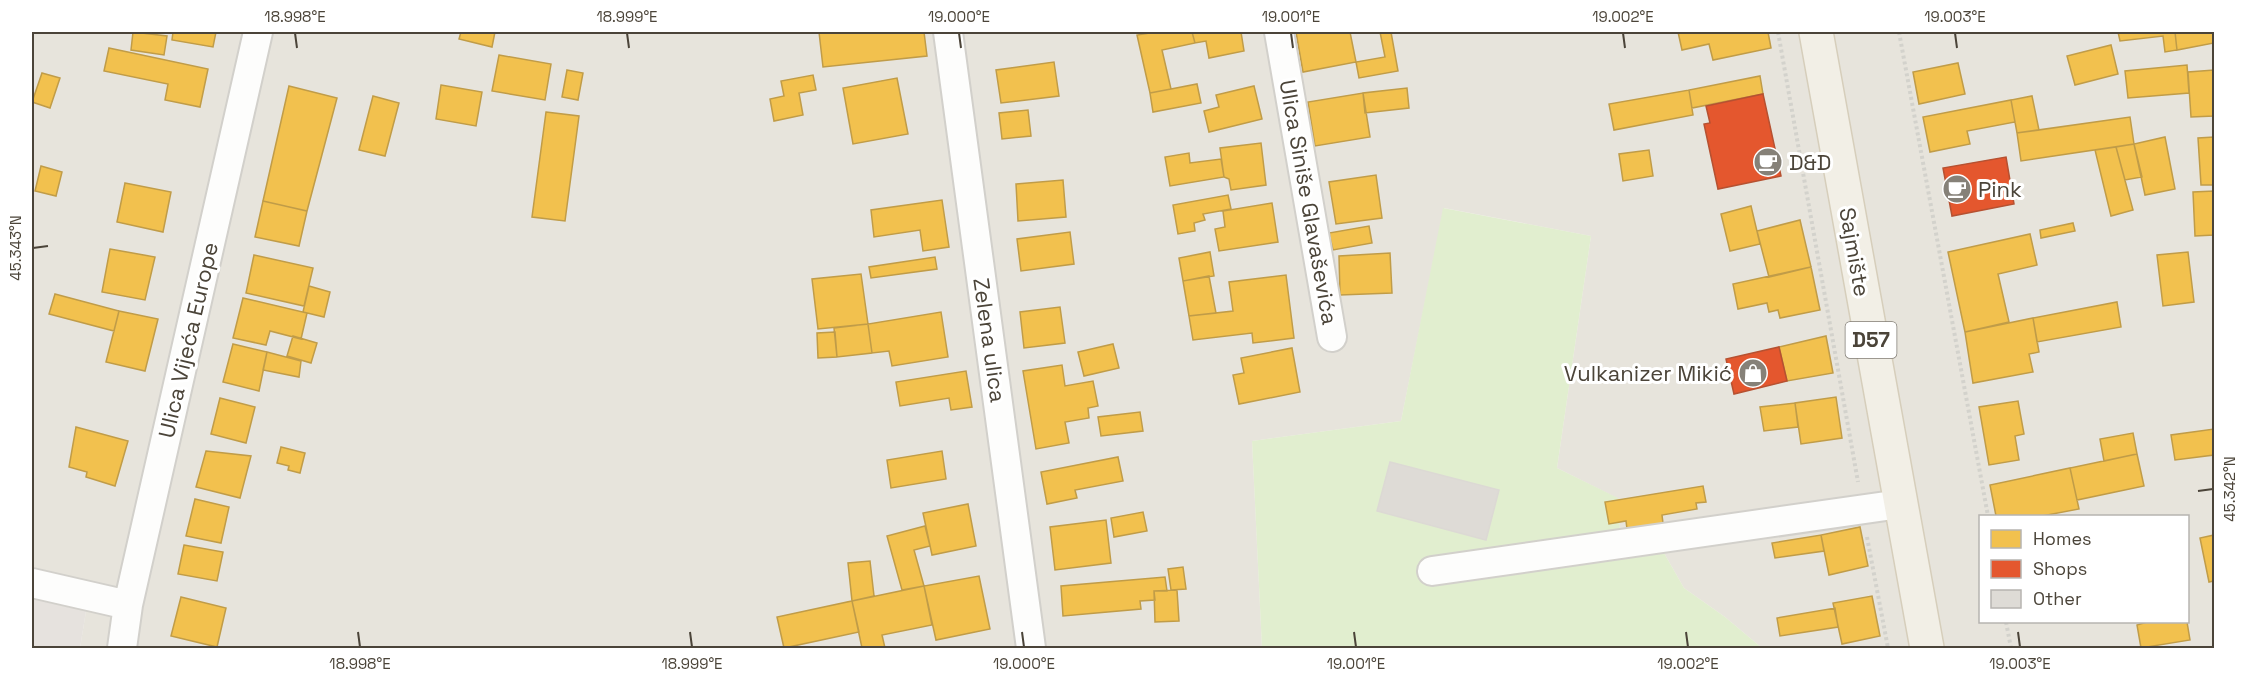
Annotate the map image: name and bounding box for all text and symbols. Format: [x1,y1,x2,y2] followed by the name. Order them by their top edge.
[264,7,326,26] text: 18.998°E
[596,7,658,26] text: 18.999°E
[928,7,990,26] text: 19.000°E
[1262,7,1320,26] text: 19.001°E
[1592,7,1654,26] text: 19.002°E
[1924,7,1986,26] text: 19.003°E
[1274,77,1344,327] street label: Ulica Siniše Glavaševića
[1752,146,1784,178] cafe icon: D&D
[1789,148,1831,176] place label: D&D
[1941,173,1973,205] cafe icon: Pink
[1978,175,2022,203] place label: Pink
[1833,205,1877,299] street label: Sajmište
[6,215,25,281] text: 45.343°N
[152,239,224,441] street label: Ulica Vijeća Europe
[967,276,1013,405] street label: Zelena ulica
[1846,322,1896,358] road number: D57
[1737,357,1769,389] shop icon: Vulkanizer Mikić
[1564,359,1732,387] place label: Vulkanizer Mikić
[2220,456,2239,522] text: 45.342°N
[1979,515,2189,623] legend
[2033,527,2092,550] text: Homes
[2033,557,2087,580] text: Shops
[2033,587,2082,610] text: Other
[329,654,391,673] text: 18.998°E
[661,654,723,673] text: 18.999°E
[993,654,1055,673] text: 19.000°E
[1327,654,1385,673] text: 19.001°E
[1657,654,1719,673] text: 19.002°E
[1989,654,2051,673] text: 19.003°E

